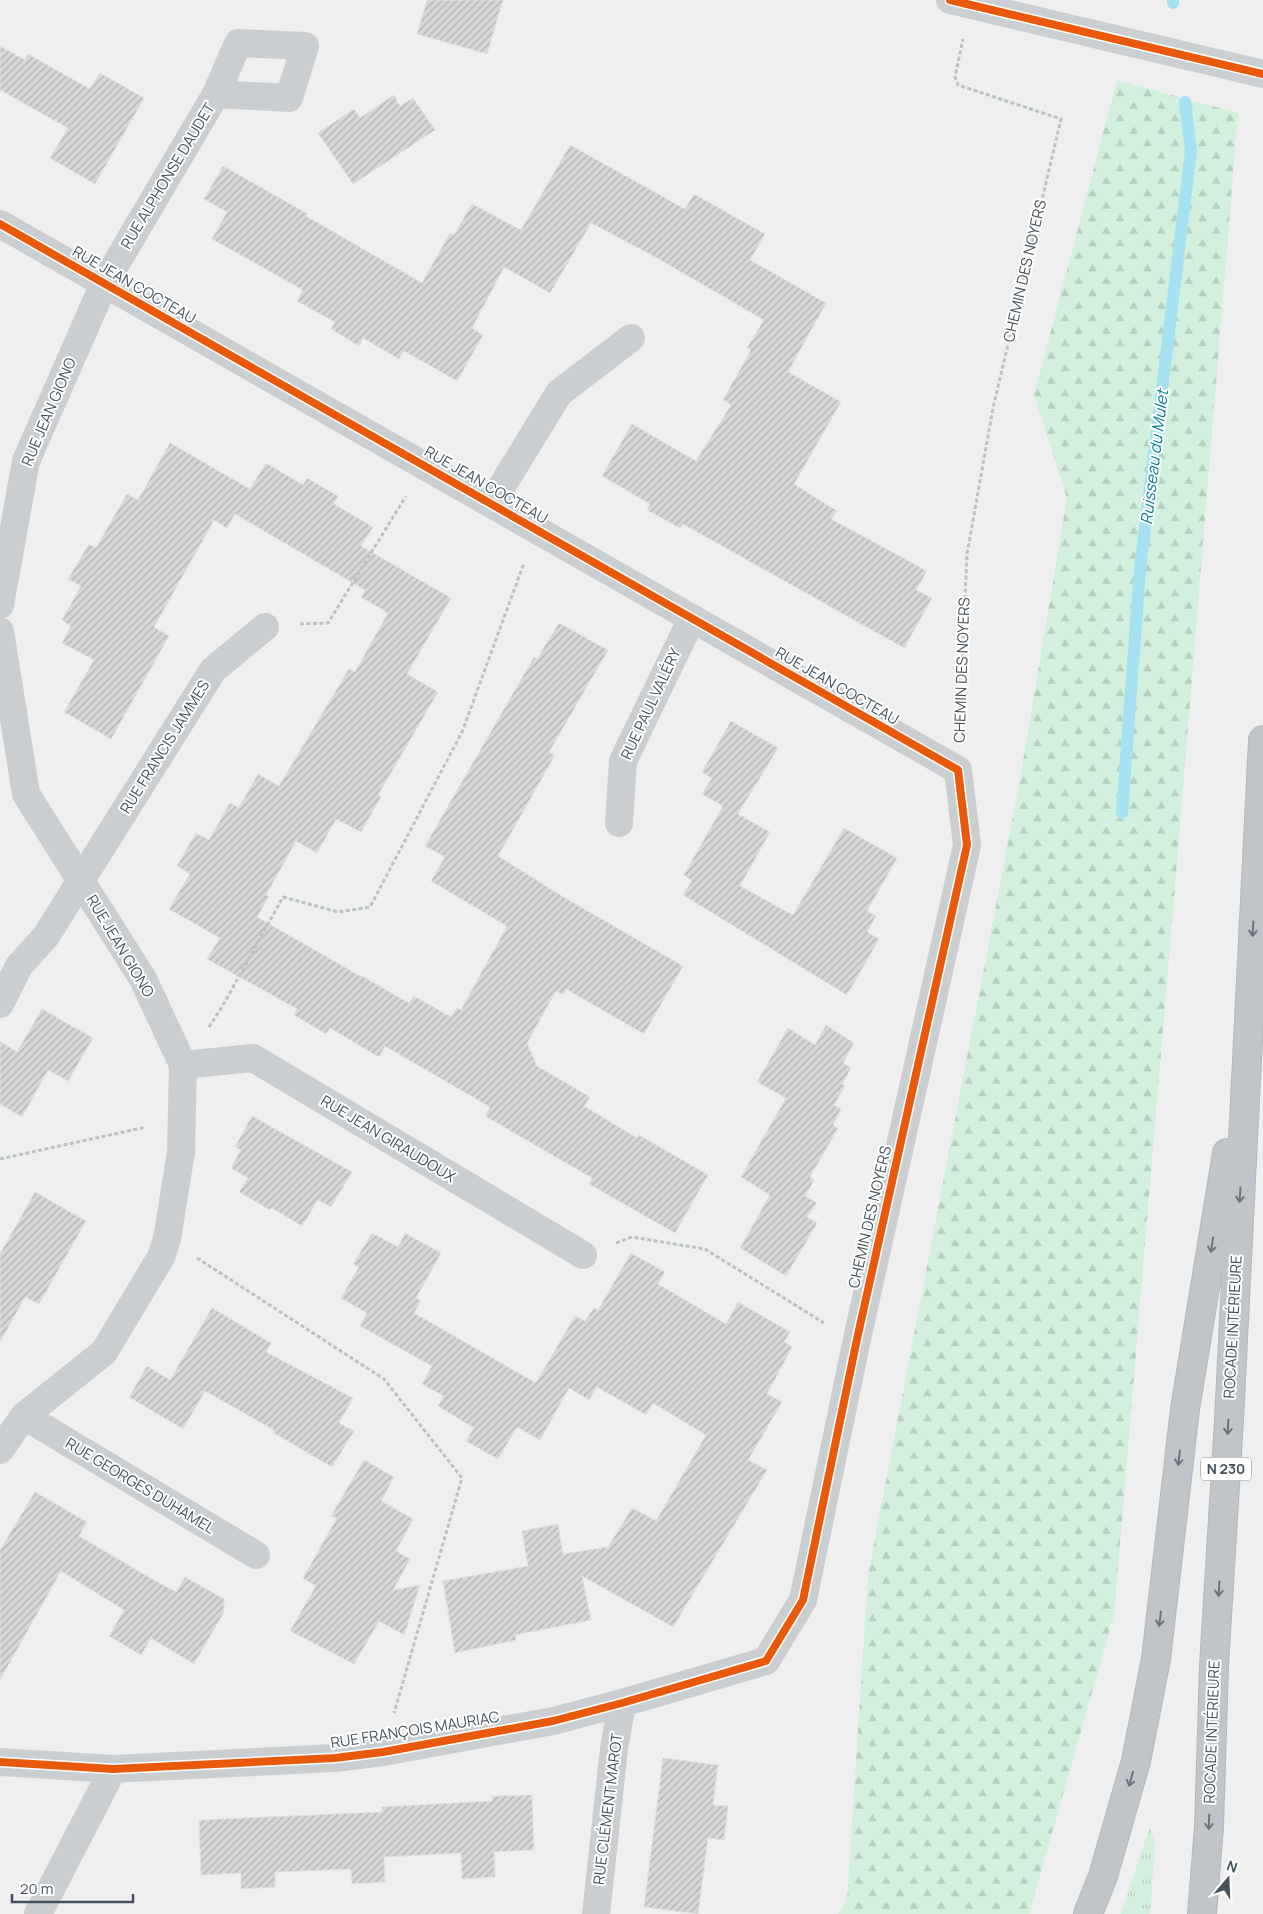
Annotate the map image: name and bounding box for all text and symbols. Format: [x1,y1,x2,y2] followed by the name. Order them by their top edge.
[116,99,220,253] street label: RUE ALPHONSE DAUDET
[998,198,1051,344] street label: CHEMIN DES NOYERS
[69,241,200,329] street label: RUE JEAN COCTEAU
[16,354,81,469] street label: RUE JEAN GIONO
[1135,387,1173,526] water label: Ruisseau du Mulet
[421,441,552,529] street label: RUE JEAN COCTEAU
[948,597,975,743] street label: CHEMIN DES NOYERS
[772,642,903,730] street label: RUE JEAN COCTEAU
[615,644,686,763] street label: RUE PAUL VALÉRY
[115,676,214,817] street label: RUE FRANCIS JAMMES
[82,891,159,1001] street label: RUE JEAN GIONO
[1249,921,1258,937] one-way arrow
[317,1090,460,1187] street label: RUE JEAN GIRAUDOUX
[843,1144,896,1290] street label: CHEMIN DES NOYERS
[1235,1187,1244,1203] one-way arrow
[1206,1236,1216,1252] one-way arrow
[1218,1255,1247,1399] street label: ROCADE INTÉRIEURE
[1224,1419,1233,1435] one-way arrow
[62,1433,219,1539] street label: RUE GEORGES DUHAMEL
[1174,1450,1184,1466] one-way arrow
[1201,1458,1251,1480] road number: N 230
[1214,1581,1223,1597] one-way arrow
[1155,1611,1165,1627] one-way arrow
[1199,1660,1224,1804] street label: ROCADE INTÉRIEURE
[329,1706,501,1753] street label: RUE FRANÇOIS MAURIAC
[588,1732,627,1886] street label: RUE CLÉMENT MAROT
[1125,1770,1135,1786] one-way arrow
[1204,1813,1214,1829] one-way arrow
[1203,1854,1253,1904] north arrow
[1225,1856,1240,1877] text: N
[12,1872,134,1904] scale bar
[20,1878,53,1899] text: 20 m

